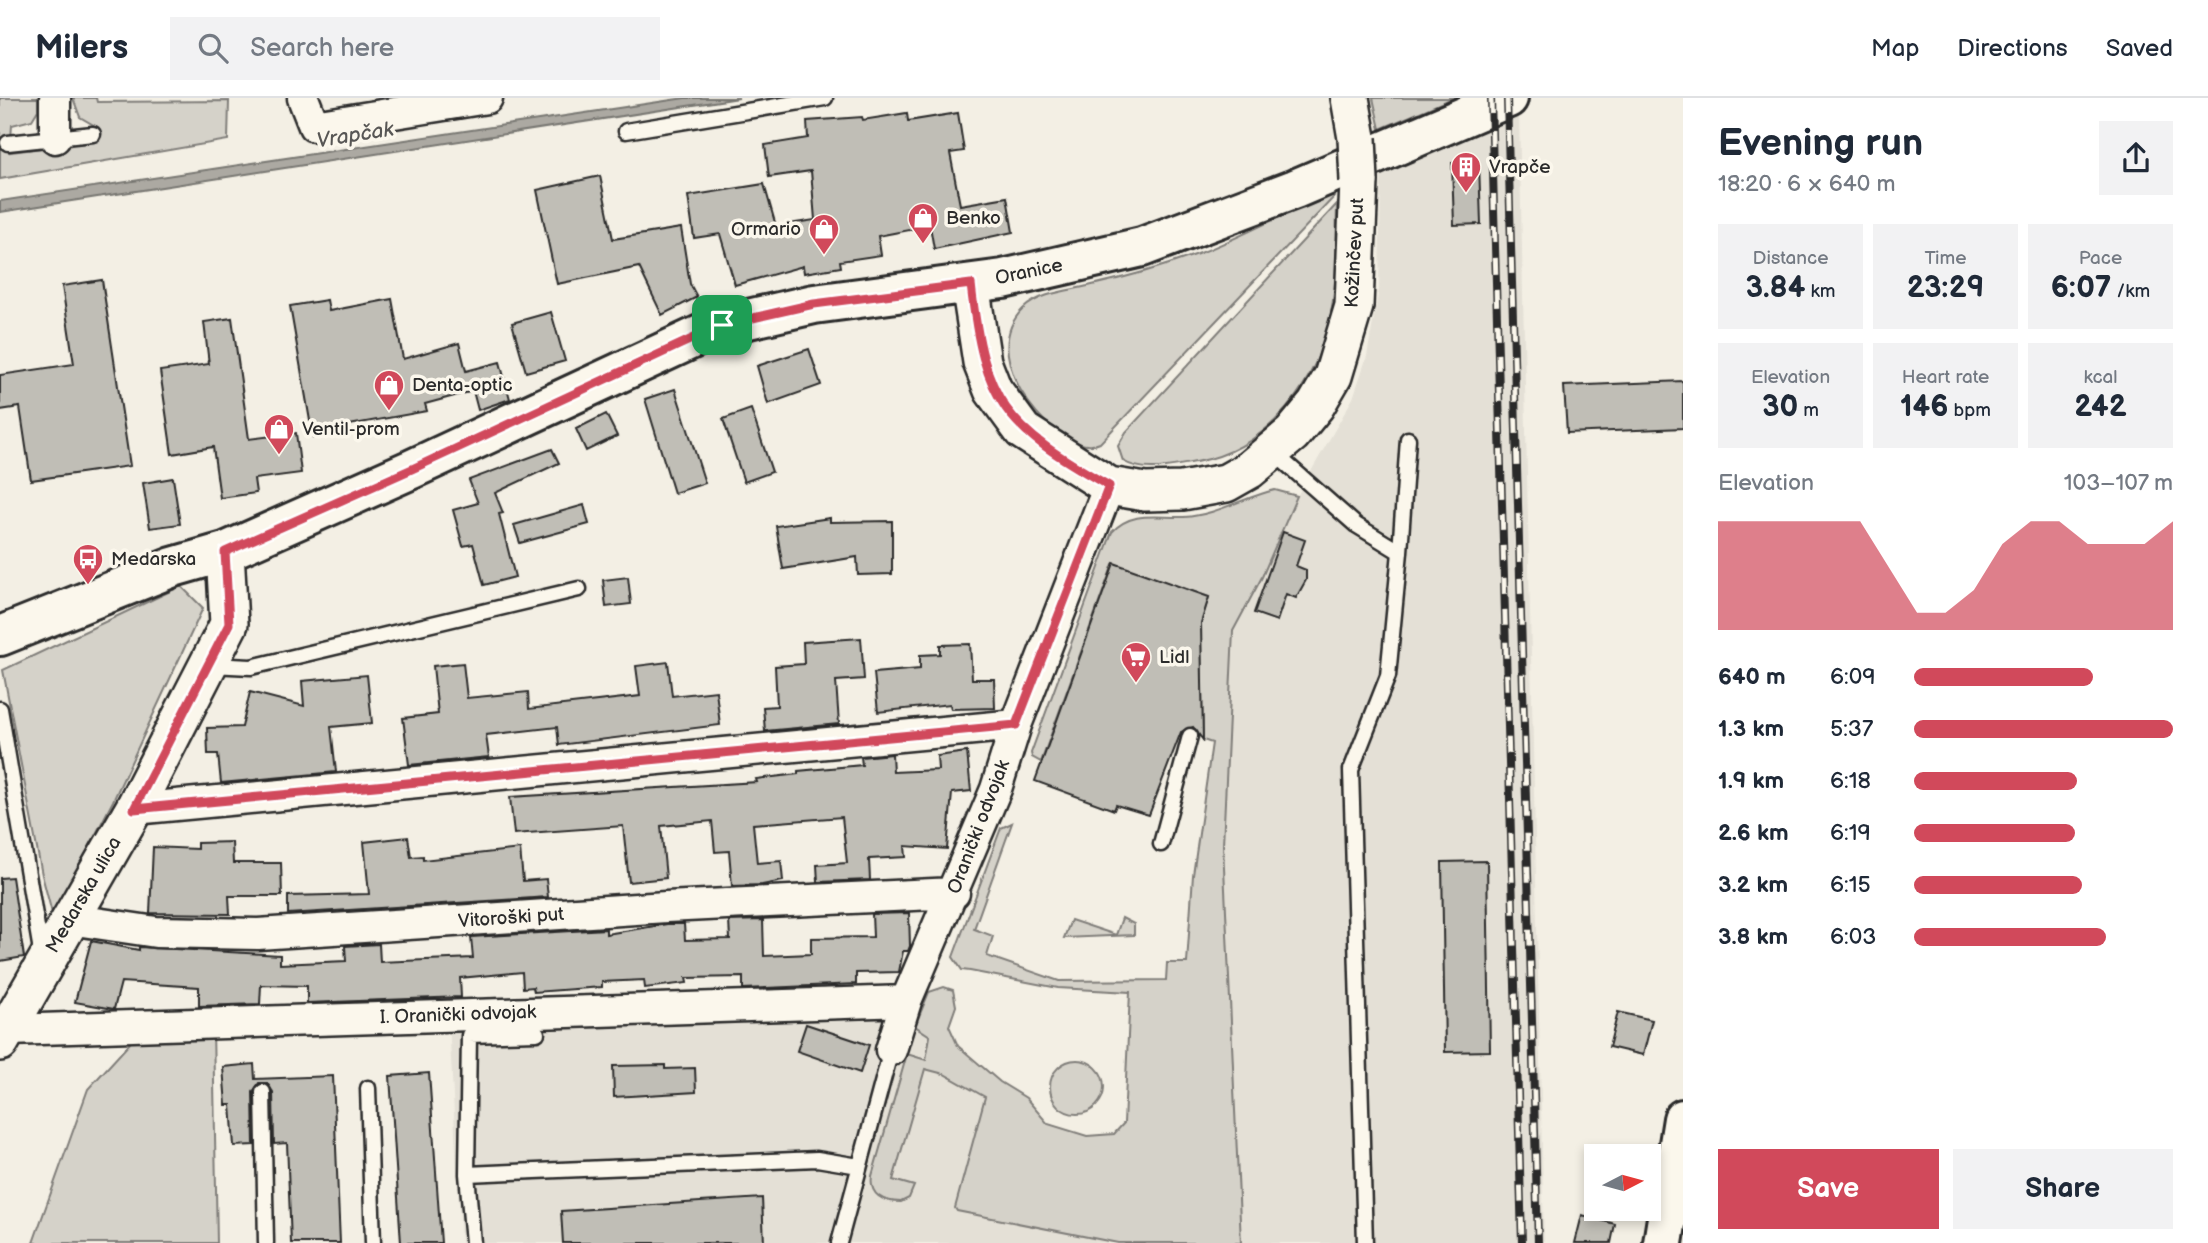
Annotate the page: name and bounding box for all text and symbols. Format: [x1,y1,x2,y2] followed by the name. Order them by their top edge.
[170,17,660,80] search box
[35,28,128,68] text: Milers
[194,29,232,67] icon: search
[250,33,394,64] text: Search here
[1871,34,1919,63] text: Map
[1957,34,2068,63] text: Directions
[2106,34,2173,63] text: Saved
[315,116,396,153] water label: Vrapčak
[1718,121,1923,166] text: Evening run
[2099,121,2173,195] button: share
[1449,150,1483,194] building icon: Vrapče
[1489,156,1550,179] place label: Vrapče
[1718,170,1896,198] text: 18:20 · 6 × 640 m
[1341,197,1369,309] street label: Kožinčev put
[906,201,940,245] shop icon: Benko
[946,207,1001,230] place label: Benko
[807,212,841,256] shop icon: Ormario
[731,218,801,241] place label: Ormario
[1753,247,1828,270] text: Distance
[1924,247,1967,270] text: Time
[2079,247,2122,270] text: Pace
[993,254,1065,290] street label: Oranice
[1746,270,1805,306] text: 3.84
[1907,270,1984,306] text: 23:29
[2051,270,2111,306] text: 6:07
[1805,280,1835,303] text: km
[2111,280,2150,303] text: /km
[692,295,752,355] pin
[703,306,741,344] icon: arrive
[1751,366,1830,389] text: Elevation
[1902,366,1989,389] text: Heart rate
[2083,366,2118,389] text: kcal
[372,368,406,412] shop icon: Denta-optic
[412,374,513,397] place label: Denta-optic
[1762,389,1798,425] text: 30
[1900,389,1948,425] text: 146
[2074,389,2127,425] text: 242
[1798,399,1819,422] text: m
[1948,399,1991,422] text: bpm
[262,412,296,456] shop icon: Ventil-prom
[302,418,400,441] place label: Ventil-prom
[1718,469,1814,497] text: Elevation
[2064,469,2173,497] text: 103–107 m
[71,542,105,586] bus stop icon: Medarska
[111,548,196,571] place label: Medarska
[1119,640,1153,684] supermarket icon: Lidl
[1159,646,1190,669] place label: Lidl
[1718,663,1786,691] text: 640 m
[1830,663,1876,691] text: 6:09
[1718,715,1784,743] text: 1.3 km
[1830,715,1873,743] text: 5:37
[943,756,1015,897] street label: Oranički odvojak
[1718,767,1784,795] text: 1.9 km
[1830,767,1871,795] text: 6:18
[1718,819,1789,847] text: 2.6 km
[1830,819,1871,847] text: 6:19
[41,833,127,957] street label: Medarska ulica
[1718,871,1788,899] text: 3.2 km
[1830,871,1871,899] text: 6:15
[457,903,565,933] street label: Vitoroški put
[1718,923,1788,951] text: 3.8 km
[1830,923,1876,951] text: 6:03
[380,1001,537,1029] street label: I. Oranički odvojak
[1584,1144,1661,1222] north arrow
[1584,1144,1661,1221] map controls
[1718,1149,1939,1229] button: Save
[1953,1149,2173,1229] button: Share

